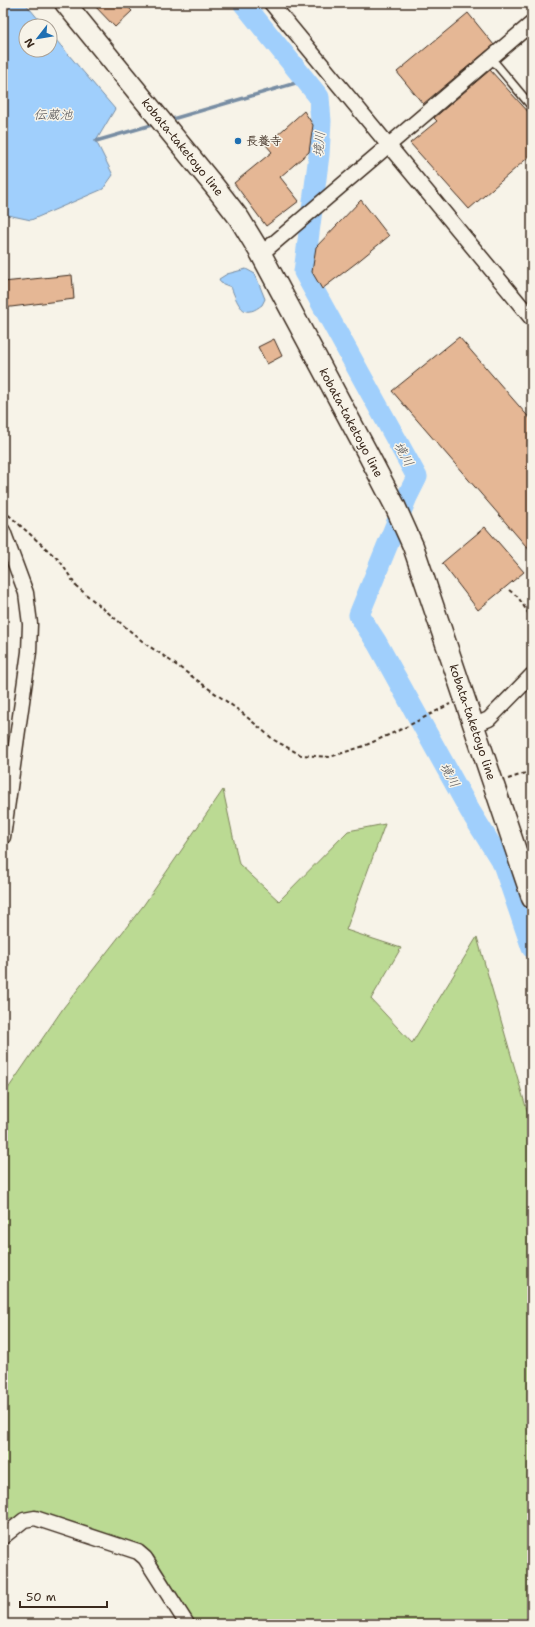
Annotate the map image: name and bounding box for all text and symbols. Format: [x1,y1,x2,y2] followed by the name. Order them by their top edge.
[18,18,58,58] north arrow
[21,35,39,50] text: N
[138,95,227,199] street label: kobata-taketoyo line
[33,106,73,123] water label: 伝蔵池
[309,130,329,158] water label: 境川
[246,133,282,149] place label: 長養寺
[233,136,243,146] marker: 長養寺
[315,365,387,480] street label: kobata-taketoyo line
[390,439,418,469] water label: 境川
[445,662,500,782] street label: kobata-taketoyo line
[436,760,464,790] water label: 境川
[20,1583,107,1609] scale bar
[26,1589,56,1605] text: 50 m

